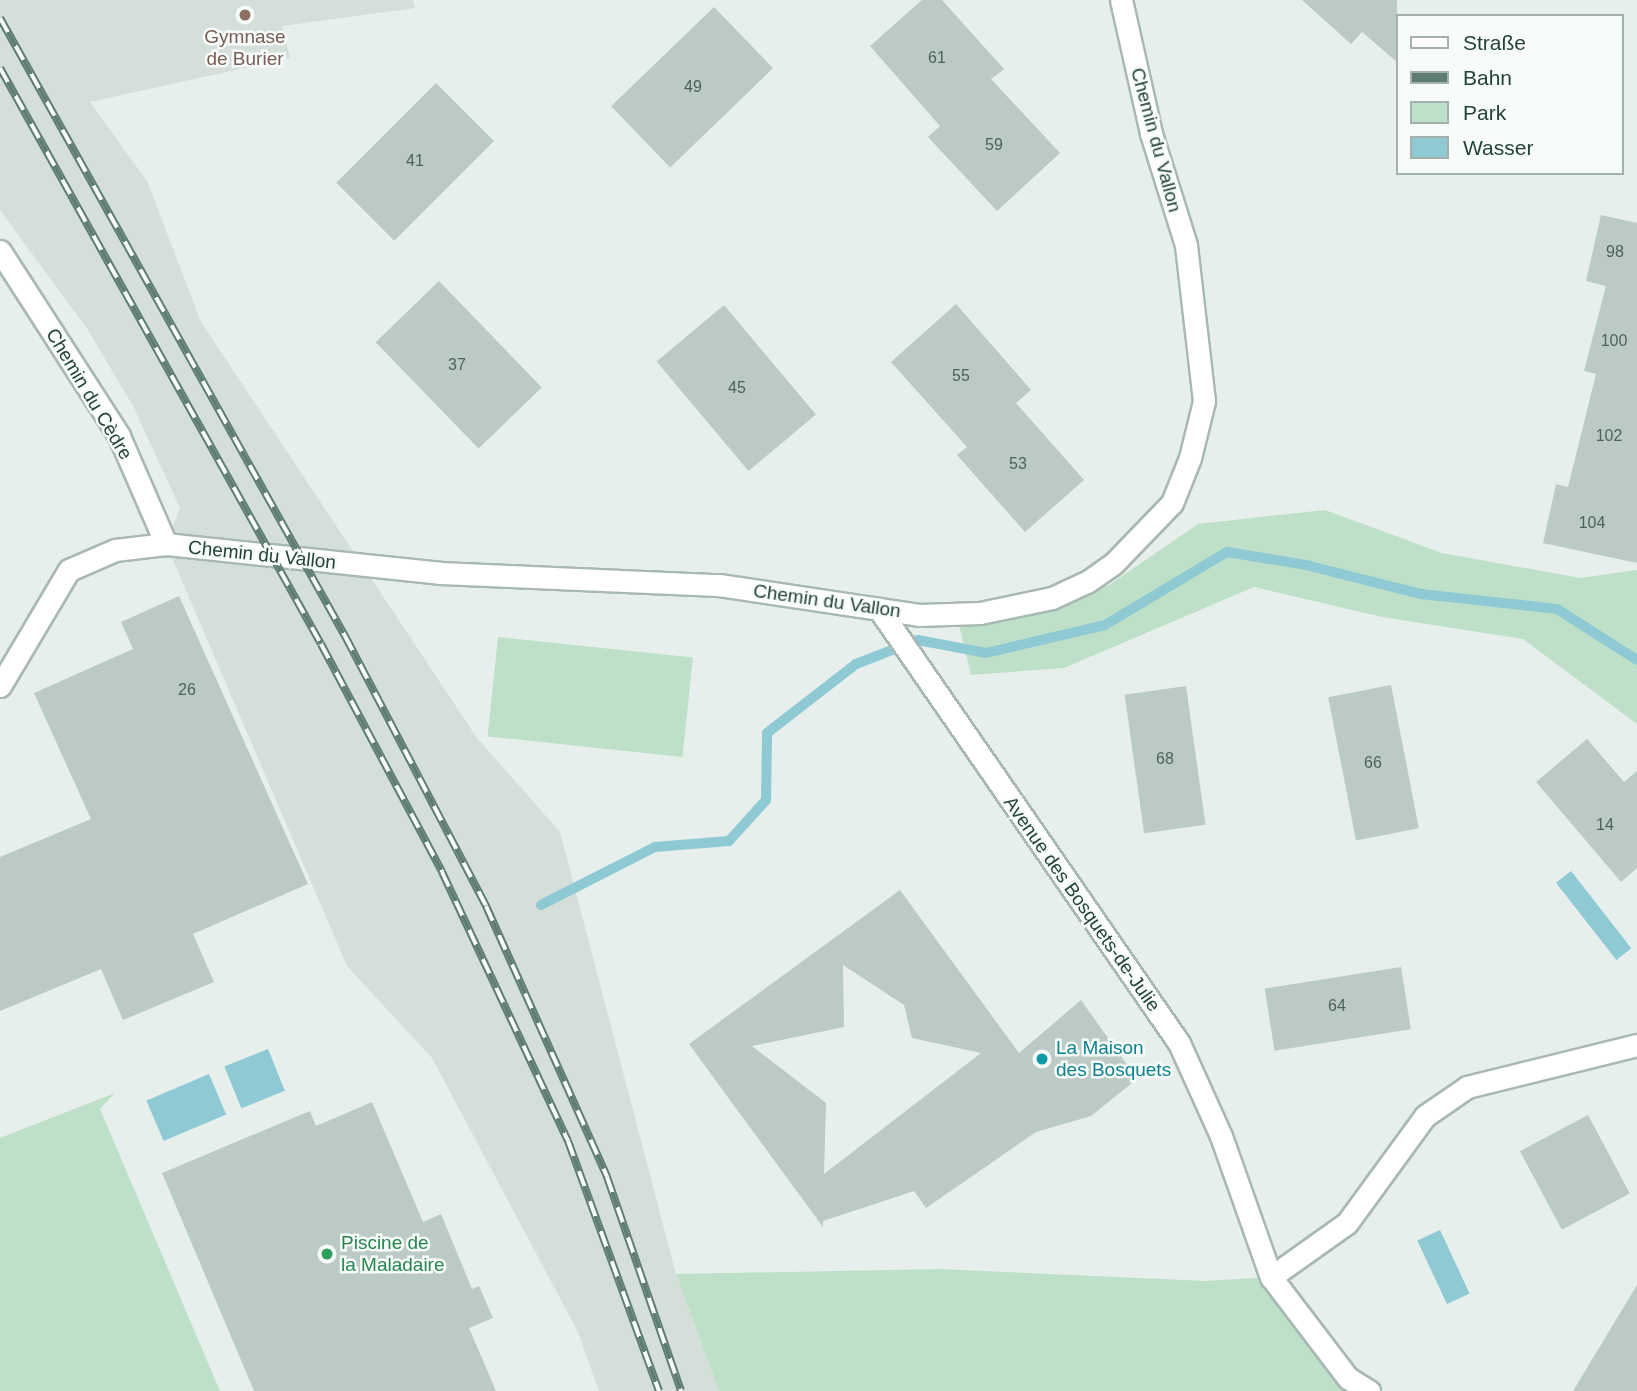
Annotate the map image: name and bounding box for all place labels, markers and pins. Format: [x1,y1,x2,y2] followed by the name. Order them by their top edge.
[237,7,253,23] marker: Gymnase de Burier
[204,26,286,70] place label: Gymnase de Burier
[1056,1037,1171,1081] place label: La Maison des Bosquets
[1034,1051,1050,1067] marker: La Maison des Bosquets
[341,1232,444,1276] place label: Piscine de la Maladaire
[319,1246,335,1262] marker: Piscine de la Maladaire

